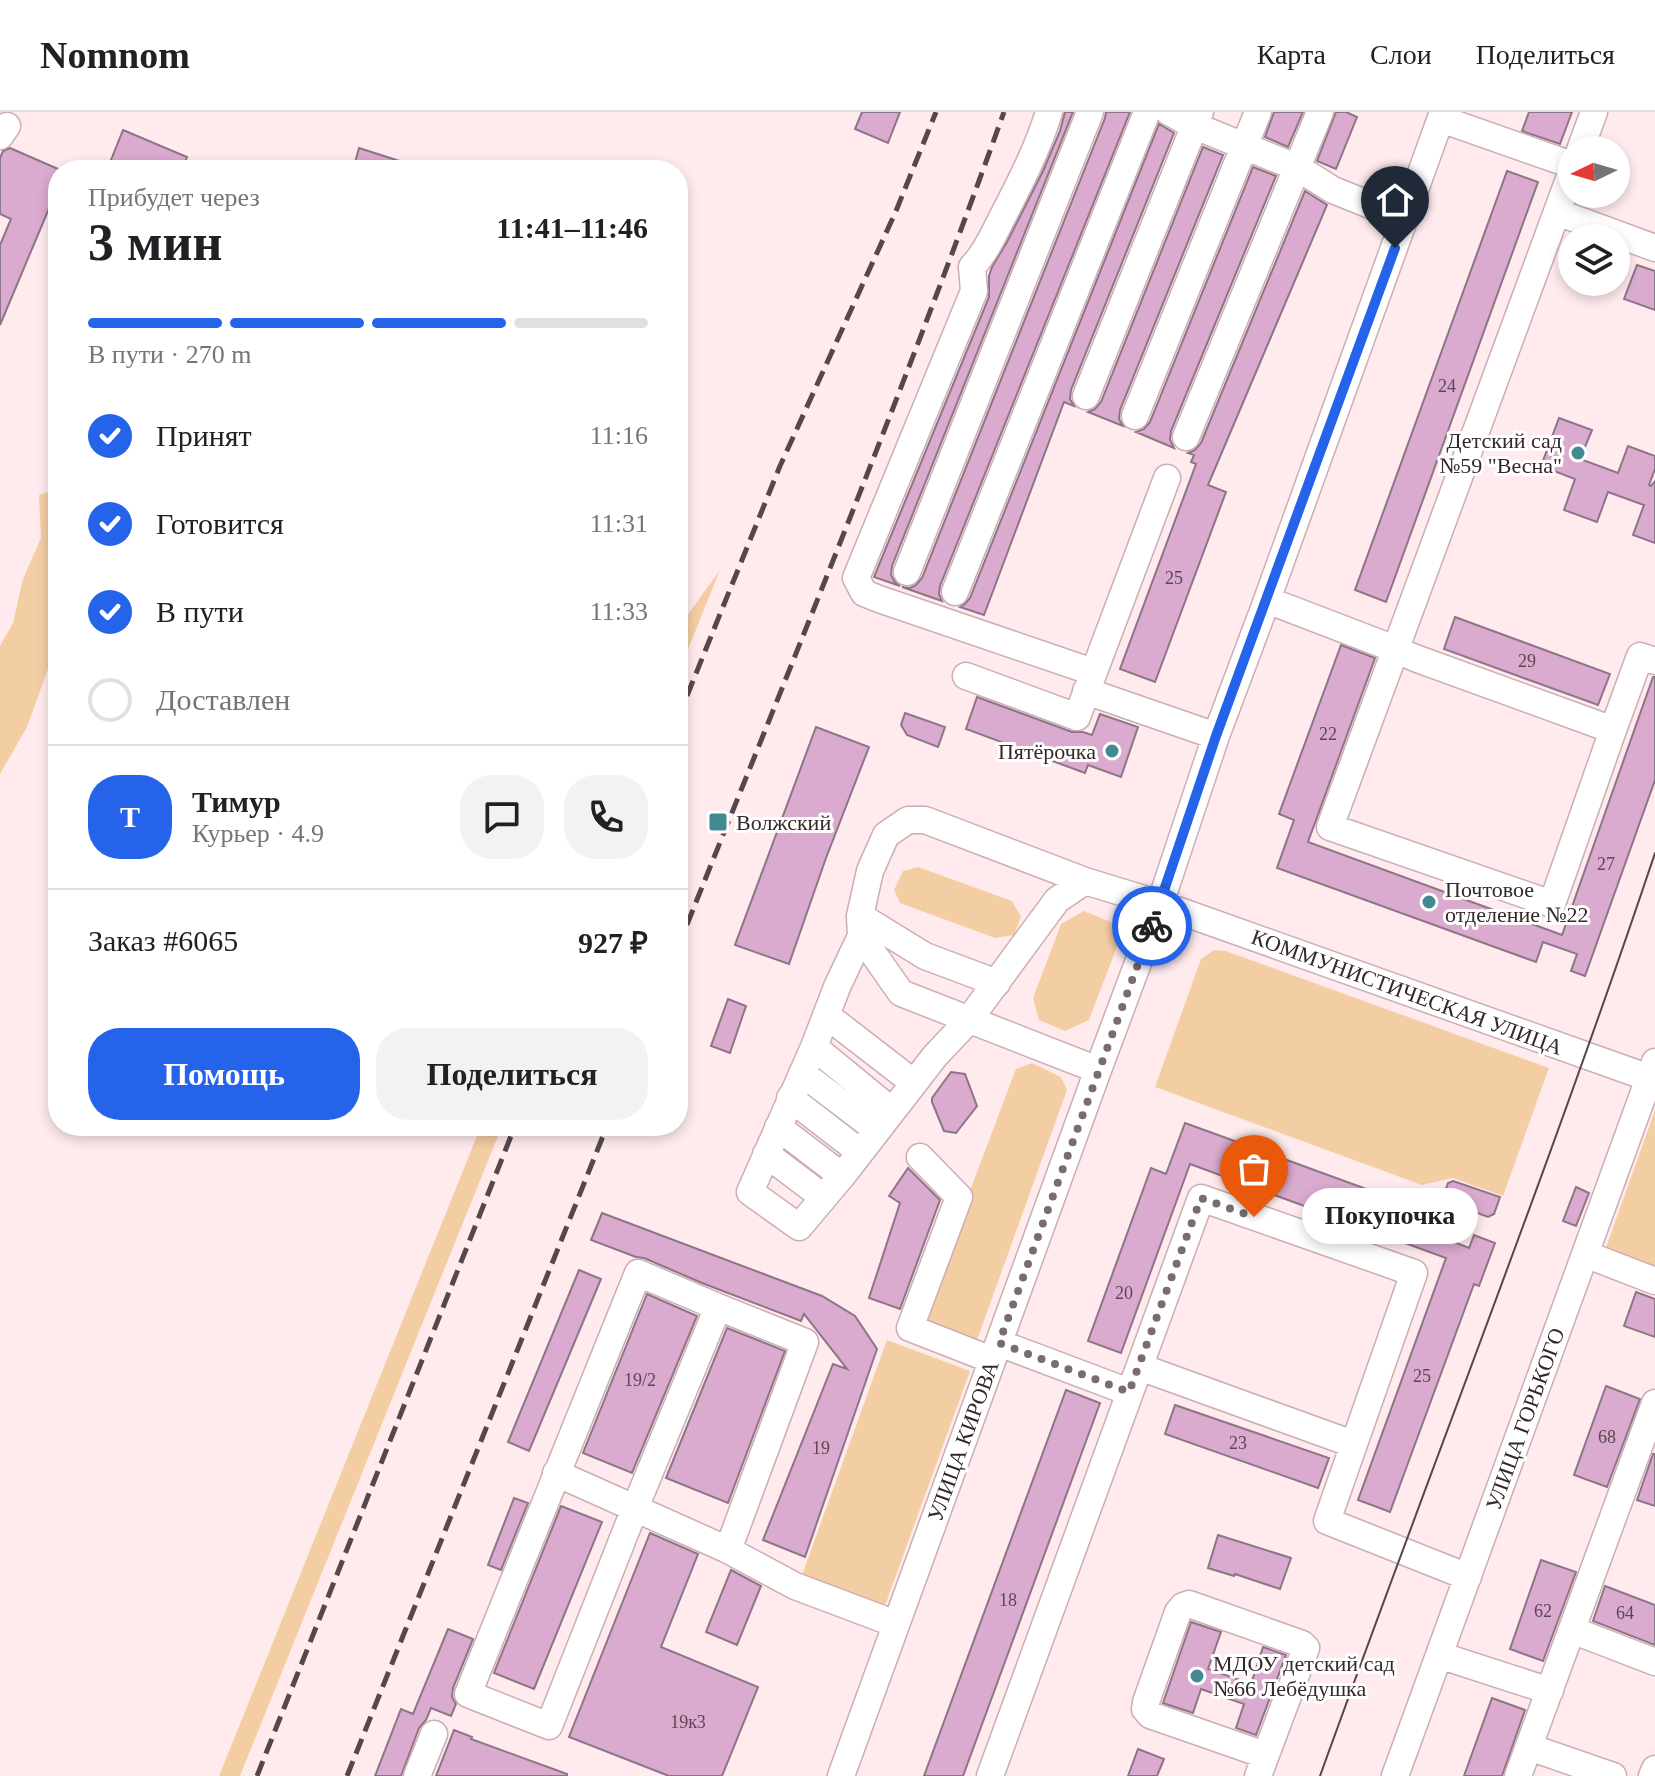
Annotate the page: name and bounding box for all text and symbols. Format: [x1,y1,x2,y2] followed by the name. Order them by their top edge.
[40,34,190,76] text: Nomnom
[1257,39,1326,70] text: Карта
[1370,39,1432,70] text: Слои
[1476,39,1615,70] text: Поделиться
[1558,136,1630,208] north arrow
[1558,136,1630,296] map controls
[1361,166,1429,248] pin
[1373,178,1417,222] icon: home
[88,183,260,212] text: Прибудет через
[496,211,648,244] text: 11:41–11:46
[88,214,222,271] text: 3 мин
[1558,224,1630,296] button: layers
[88,340,251,369] text: В пути · 270 m
[1438,376,1456,396] house number: 24
[88,414,132,458] icon: check
[156,419,252,452] text: Принят
[590,421,648,450] text: 11:16
[1439,428,1562,478] place label: Детский сад №59 "Весна"
[1569,444,1587,462] marker: Детский сад №59 "Весна"
[88,502,132,546] icon: check
[156,507,284,540] text: Готовится
[590,509,648,538] text: 11:31
[1165,568,1183,588] house number: 25
[88,590,132,634] icon: check
[156,595,244,628] text: В пути
[590,597,648,626] text: 11:33
[1518,651,1536,671] house number: 29
[156,683,290,716] text: Доставлен
[1319,724,1337,744] house number: 22
[998,739,1096,764] place label: Пятёрочка
[1103,742,1121,760] marker: Пятёрочка
[460,775,544,859] button: chat
[564,775,648,859] button: phone
[192,785,281,818] text: Тимур
[120,800,140,833] text: Т
[736,810,831,835] place label: Волжский
[707,811,729,833] marker: Волжский
[192,819,324,848] text: Курьер · 4.9
[1597,854,1615,874] house number: 27
[1445,877,1589,927] place label: Почтовое отделение №22
[1112,886,1192,966] courier
[1420,893,1438,911] marker: Почтовое отделение №22
[1130,904,1174,948] icon: bike
[88,924,238,957] text: Заказ #6065
[1248,924,1566,1060] street label: КОММУНИСТИЧЕСКАЯ УЛИЦА
[578,926,648,959] text: 927 ₽
[88,1028,360,1120] button: Помощь
[376,1028,648,1120] button: Поделиться
[1220,1135,1288,1217] pin
[1232,1147,1276,1191] icon: bag
[1302,1189,1478,1245] callout: Покупочка
[1325,1201,1455,1230] text: Покупочка
[1115,1283,1133,1303] house number: 20
[1480,1324,1570,1514] street label: УЛИЦА ГОРЬКОГО
[922,1357,1004,1525] street label: УЛИЦА КИРОВА
[1413,1366,1431,1386] house number: 25
[624,1370,656,1390] house number: 19/2
[1598,1427,1616,1447] house number: 68
[1229,1433,1247,1453] house number: 23
[812,1438,830,1458] house number: 19
[999,1590,1017,1610] house number: 18
[1534,1601,1552,1621] house number: 62
[1616,1603,1634,1623] house number: 64
[1213,1651,1395,1701] place label: МДОУ детский сад №66 Лебёдушка
[1188,1667,1206,1685] marker: МДОУ детский сад №66 Лебёдушка
[670,1712,706,1732] house number: 19к3

